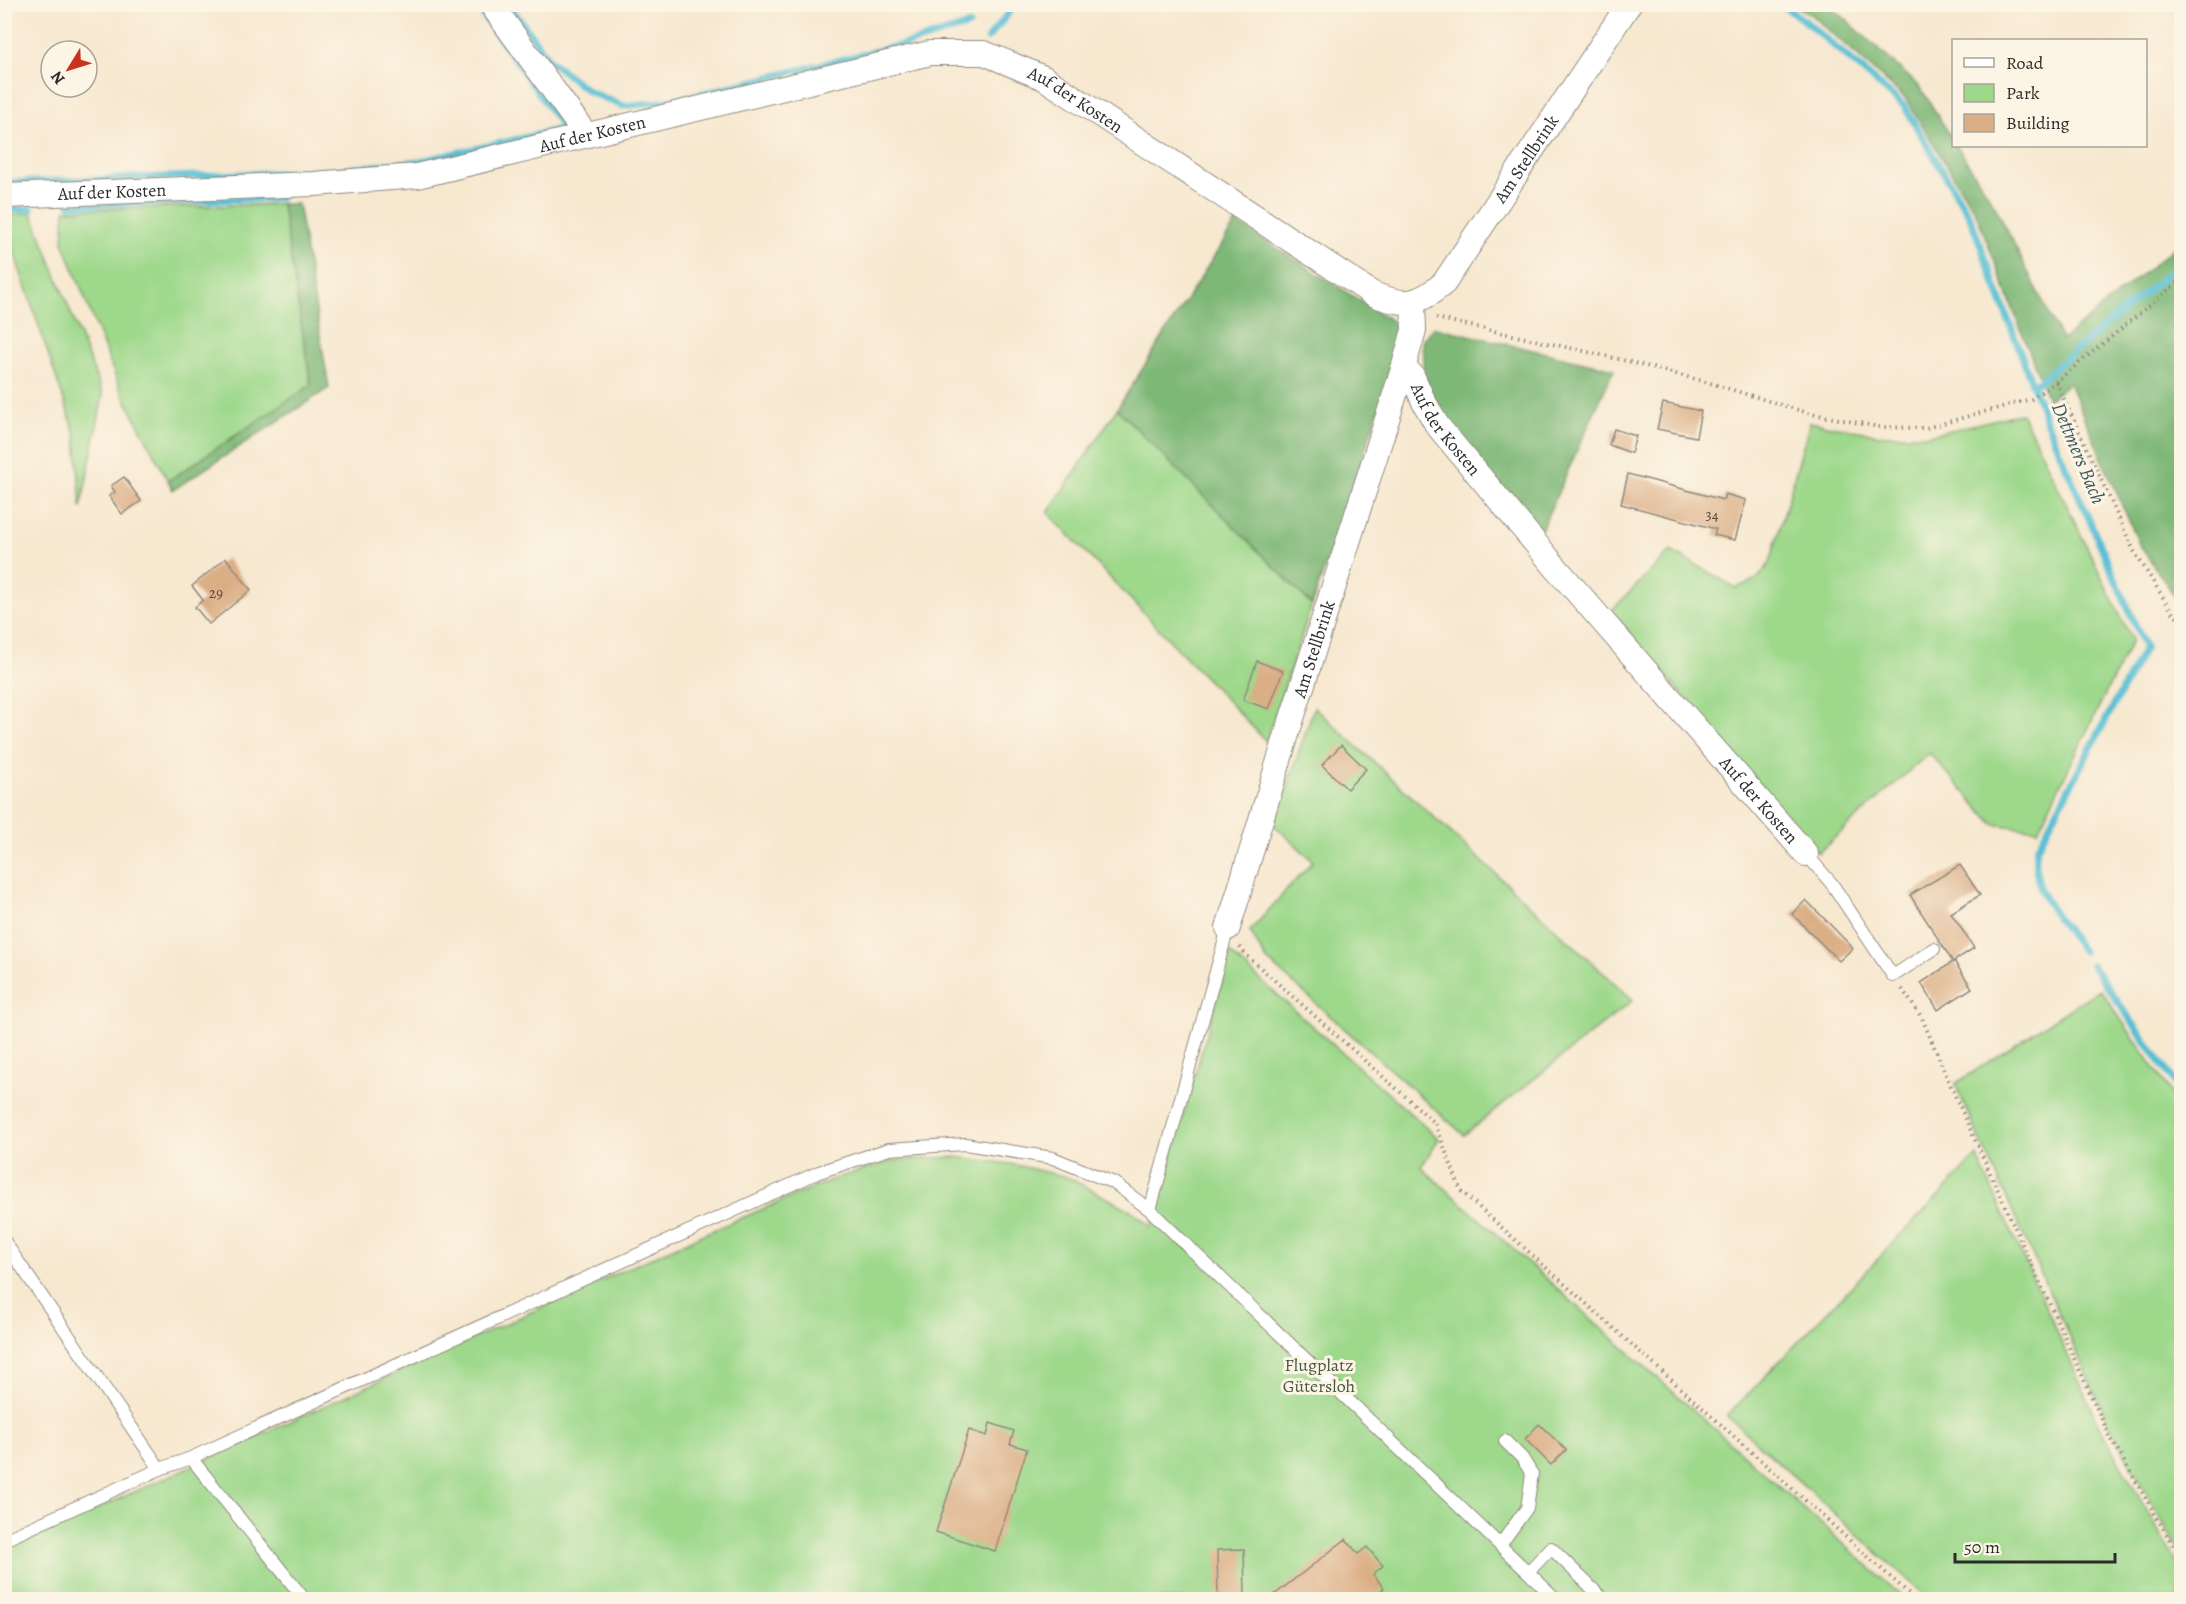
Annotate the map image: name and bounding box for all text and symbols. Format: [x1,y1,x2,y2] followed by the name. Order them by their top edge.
[39,39,99,99] north arrow
[1952,39,2147,147] legend
[2006,51,2044,75] text: Road
[1023,60,1128,139] street label: Auf der Kosten
[45,66,70,89] text: N
[2006,81,2040,105] text: Park
[536,110,648,158] street label: Auf der Kosten
[1488,110,1564,209] street label: Am Stellbrink
[2006,111,2070,135] text: Building
[56,178,167,206] street label: Auf der Kosten
[1405,378,1486,481] street label: Auf der Kosten
[2045,398,2112,508] water label: Dettmers Bach
[1705,505,1719,525] house number: 34
[209,583,223,603] house number: 29
[1287,597,1341,702] street label: Am Stellbrink
[1713,750,1804,849] street label: Auf der Kosten
[1283,1353,1356,1398] park label: Flugplatz Gütersloh
[1955,1526,2116,1564] scale bar
[1964,1535,2000,1559] text: 50 m

